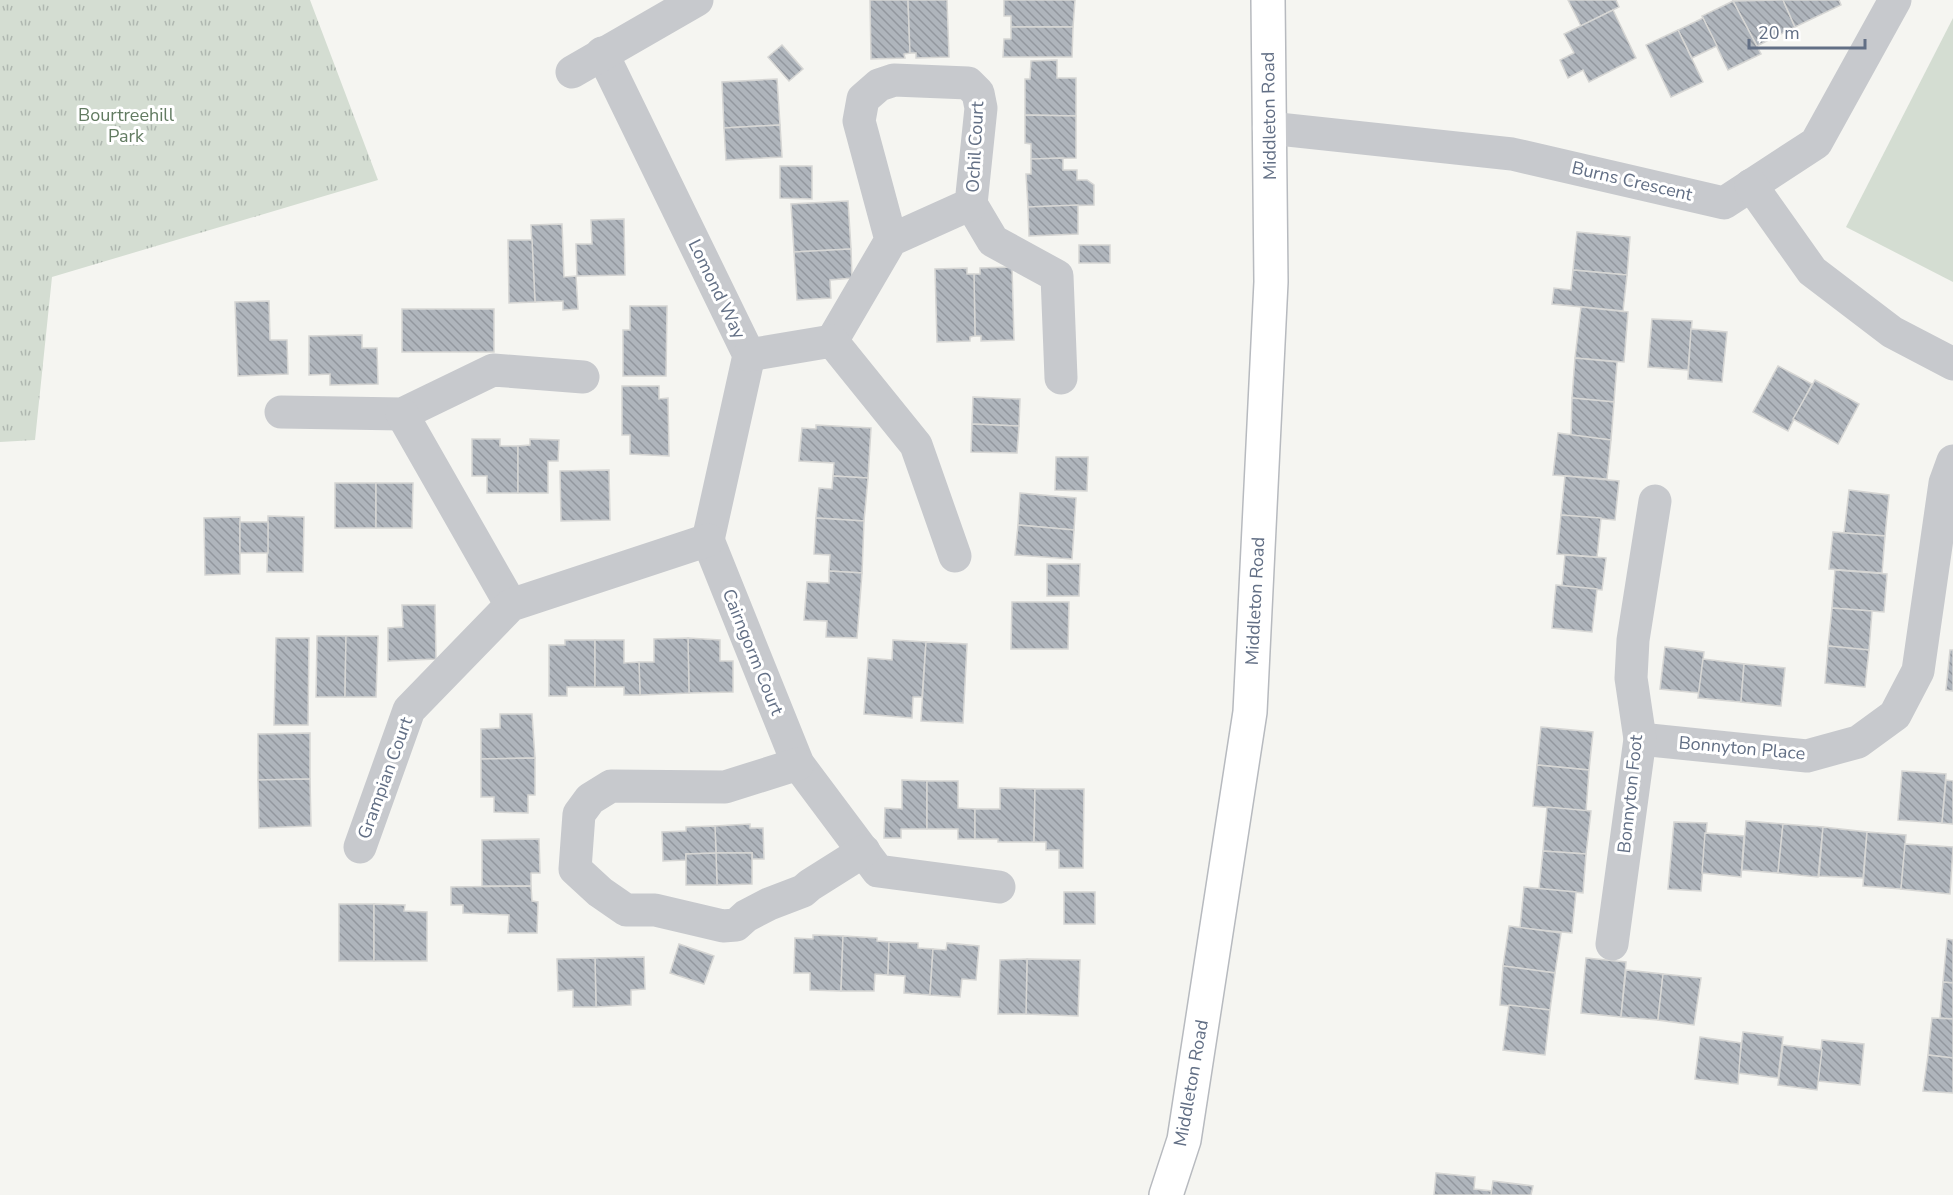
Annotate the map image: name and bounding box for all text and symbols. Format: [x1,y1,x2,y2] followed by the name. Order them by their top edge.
[1749,12,1864,50] scale bar
[1758,21,1800,45] text: 20 m
[1256,52,1282,180] street label: Middleton Road
[961,100,989,193] street label: Ochil Court
[78,103,175,148] park label: Bourtreehill Park
[1569,155,1695,207] street label: Burns Crescent
[683,235,752,343] street label: Lomond Way
[1240,536,1270,666] street label: Middleton Road
[717,585,789,719] street label: Cairngorm Court
[352,713,418,842] street label: Grampian Court
[1678,731,1806,765] street label: Bonnyton Place
[1612,733,1648,854] street label: Bonnyton Foot
[1168,1018,1214,1148] street label: Middleton Road

